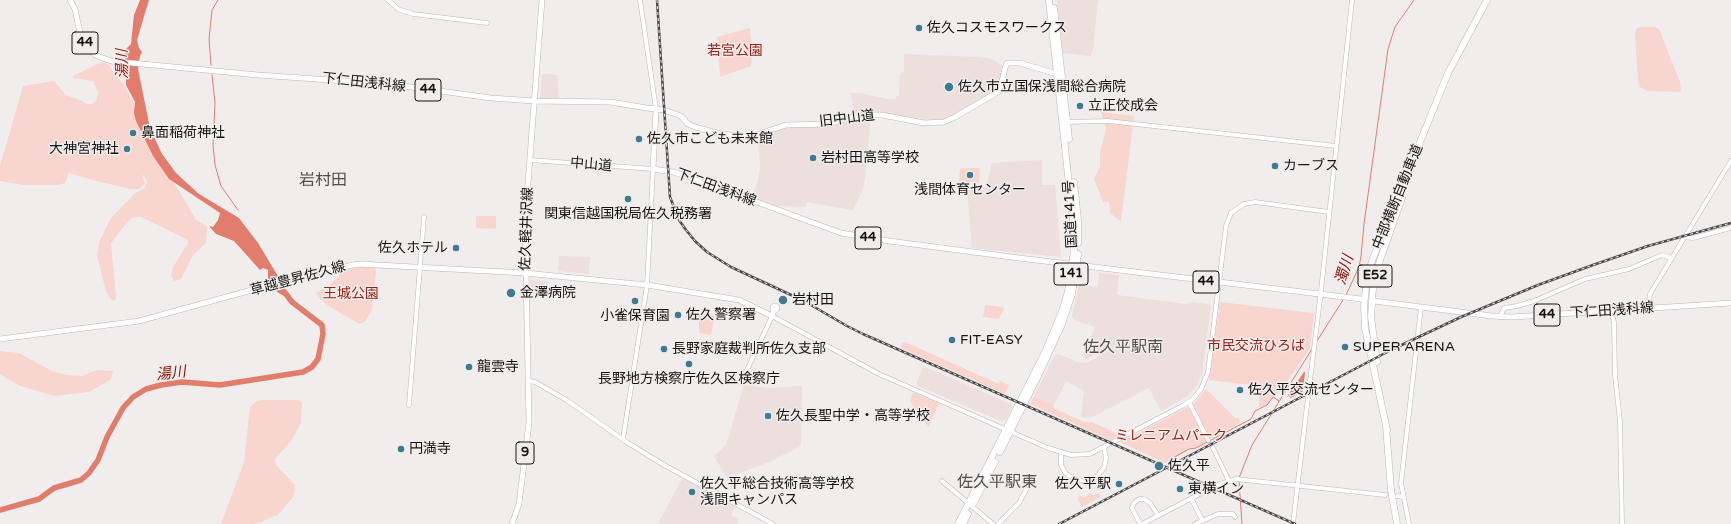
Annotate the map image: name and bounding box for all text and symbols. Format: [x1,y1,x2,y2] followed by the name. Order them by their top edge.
[927,20,1067,36] place label: 佐久コスモスワークス
[914,23,924,33] marker: 佐久コスモスワークス
[72,32,98,54] road number: 44
[707,43,763,59] park label: 若宮公園
[114,49,132,79] water label: 湯川
[321,70,407,96] street label: 下仁田浅科線
[415,79,441,101] road number: 44
[958,79,1126,95] place label: 佐久市立国保浅間総合病院
[943,81,955,93] marker: 佐久市立国保浅間総合病院
[1088,98,1158,114] place label: 立正佼成会
[1075,101,1085,111] marker: 立正佼成会
[818,107,876,131] street label: 旧中山道
[141,125,225,141] place label: 鼻面稲荷神社
[128,128,138,138] marker: 鼻面稲荷神社
[647,131,773,147] place label: 佐久市こども未来館
[634,134,644,144] marker: 佐久市こども未来館
[49,141,119,157] place label: 大神宮神社
[1369,142,1427,252] street label: 中部横断自動車道
[122,144,132,154] marker: 大神宮神社
[821,150,919,166] place label: 岩村田高等学校
[808,153,818,163] marker: 岩村田高等学校
[569,155,613,175] street label: 中山道
[1283,158,1339,174] place label: カーブス
[1270,161,1280,171] marker: カーブス
[674,166,758,210] street label: 下仁田浅科線
[965,170,975,180] marker: 浅間体育センター
[299,171,347,191] district label: 岩村田
[1061,179,1081,249] street label: 国道141号
[914,182,1026,198] place label: 浅間体育センター
[517,187,537,271] street label: 佐久軽井沢線
[623,194,633,204] marker: 関東信越国税局佐久税務署
[544,206,712,222] place label: 関東信越国税局佐久税務署
[855,227,881,249] road number: 44
[378,240,448,256] place label: 佐久ホテル
[451,243,461,253] marker: 佐久ホテル
[1332,253,1358,287] water label: 濁川
[248,258,348,300] street label: 草越豊昇佐久線
[1054,263,1088,285] road number: 141
[1358,265,1392,287] road number: E52
[1193,271,1219,293] road number: 44
[520,285,576,301] place label: 金澤病院
[323,286,379,302] park label: 王城公園
[505,287,517,299] marker: 金澤病院
[792,292,834,308] place label: 岩村田
[777,294,789,306] marker: 岩村田
[630,296,640,306] marker: 小雀保育園
[1570,300,1654,322] street label: 下仁田浅科線
[1534,304,1560,326] road number: 44
[686,307,756,323] place label: 佐久警察署
[600,308,670,324] place label: 小雀保育園
[673,310,683,320] marker: 佐久警察署
[960,332,1023,348] place label: FIT-EASY
[947,335,957,345] marker: FIT-EASY
[1083,338,1163,358] district label: 佐久平駅南
[1207,338,1305,354] park label: 市民交流ひろば
[1353,339,1455,355] place label: SUPER ARENA
[672,341,826,357] place label: 長野家庭裁判所佐久支部
[1340,342,1350,352] marker: SUPER ARENA
[659,344,669,354] marker: 長野家庭裁判所佐久支部
[477,359,519,375] place label: 龍雲寺
[684,359,694,369] marker: 長野地方検察庁佐久区検察庁
[464,362,474,372] marker: 龍雲寺
[155,363,187,385] water label: 湯川
[598,371,780,387] place label: 長野地方検察庁佐久区検察庁
[1248,382,1374,398] place label: 佐久平交流センター
[1235,385,1245,395] marker: 佐久平交流センター
[776,408,930,424] place label: 佐久長聖中学・高等学校
[763,411,773,421] marker: 佐久長聖中学・高等学校
[1115,428,1227,444] park label: ミレニアムパーク
[409,441,451,457] place label: 円満寺
[516,442,534,464] road number: 9
[396,444,406,454] marker: 円満寺
[1168,458,1210,474] place label: 佐久平
[1153,460,1165,472] marker: 佐久平
[957,473,1037,493] district label: 佐久平駅東
[700,476,854,508] place label: 佐久平総合技術高等学校 浅間キャンパス
[1055,476,1111,492] place label: 佐久平駅
[1114,479,1124,489] marker: 佐久平駅
[1188,481,1244,497] place label: 東横イン
[1175,484,1185,494] marker: 東横イン
[687,487,697,497] marker: 佐久平総合技術高等学校 浅間キャンパス

